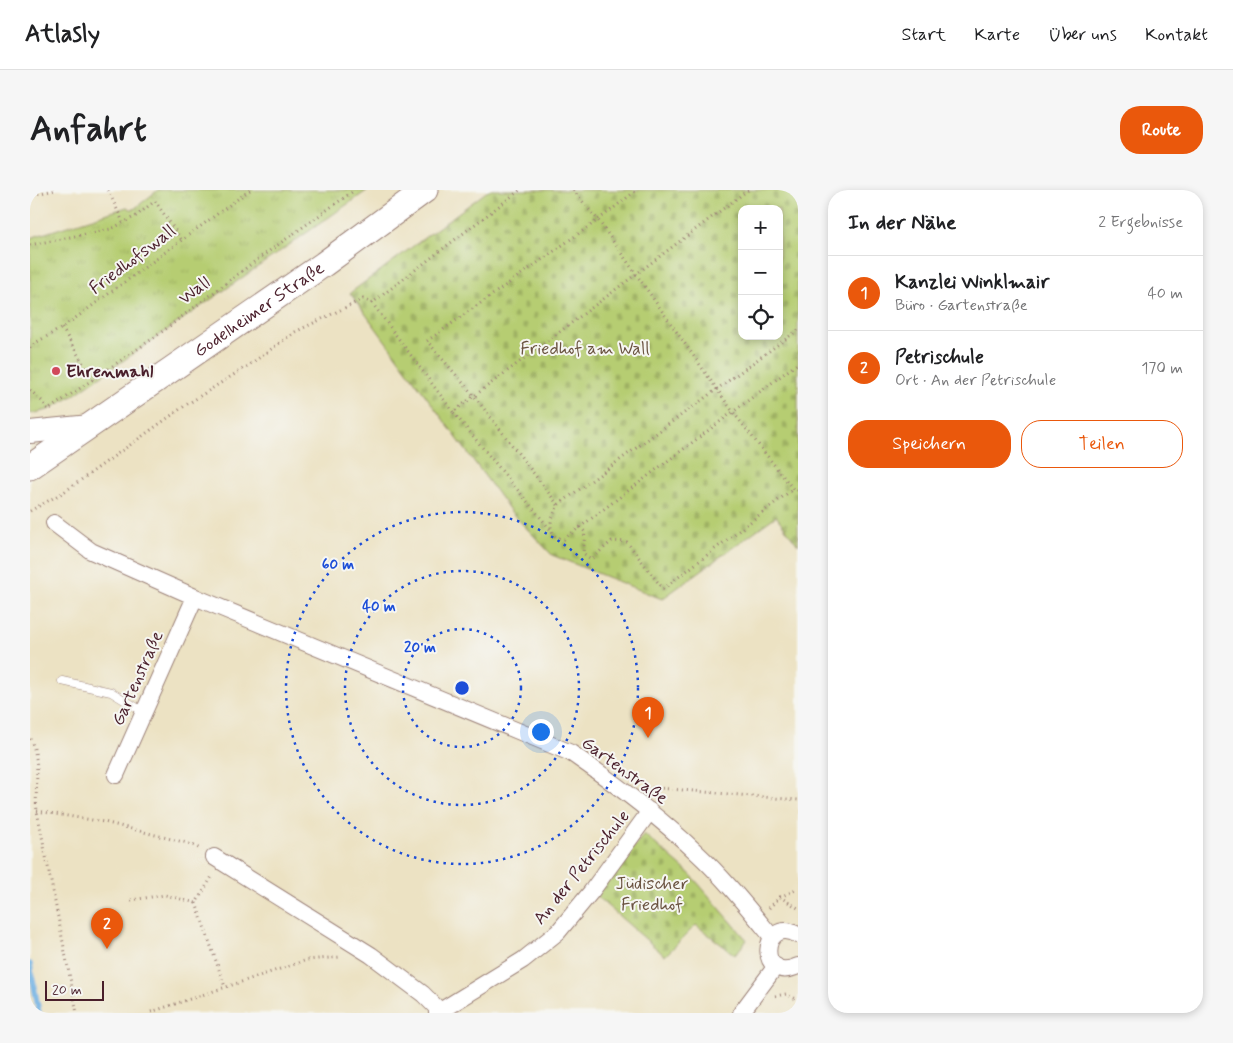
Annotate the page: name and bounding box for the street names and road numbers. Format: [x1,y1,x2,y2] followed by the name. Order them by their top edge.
[84,219,181,300] street label: Friedhofswall
[189,256,329,363] street label: Godelheimer Straße
[174,271,215,310] street label: Wall
[106,627,170,730] street label: Gartenstraße
[576,731,673,810] street label: Gartenstraße
[528,805,635,930] street label: An der Petrischule

